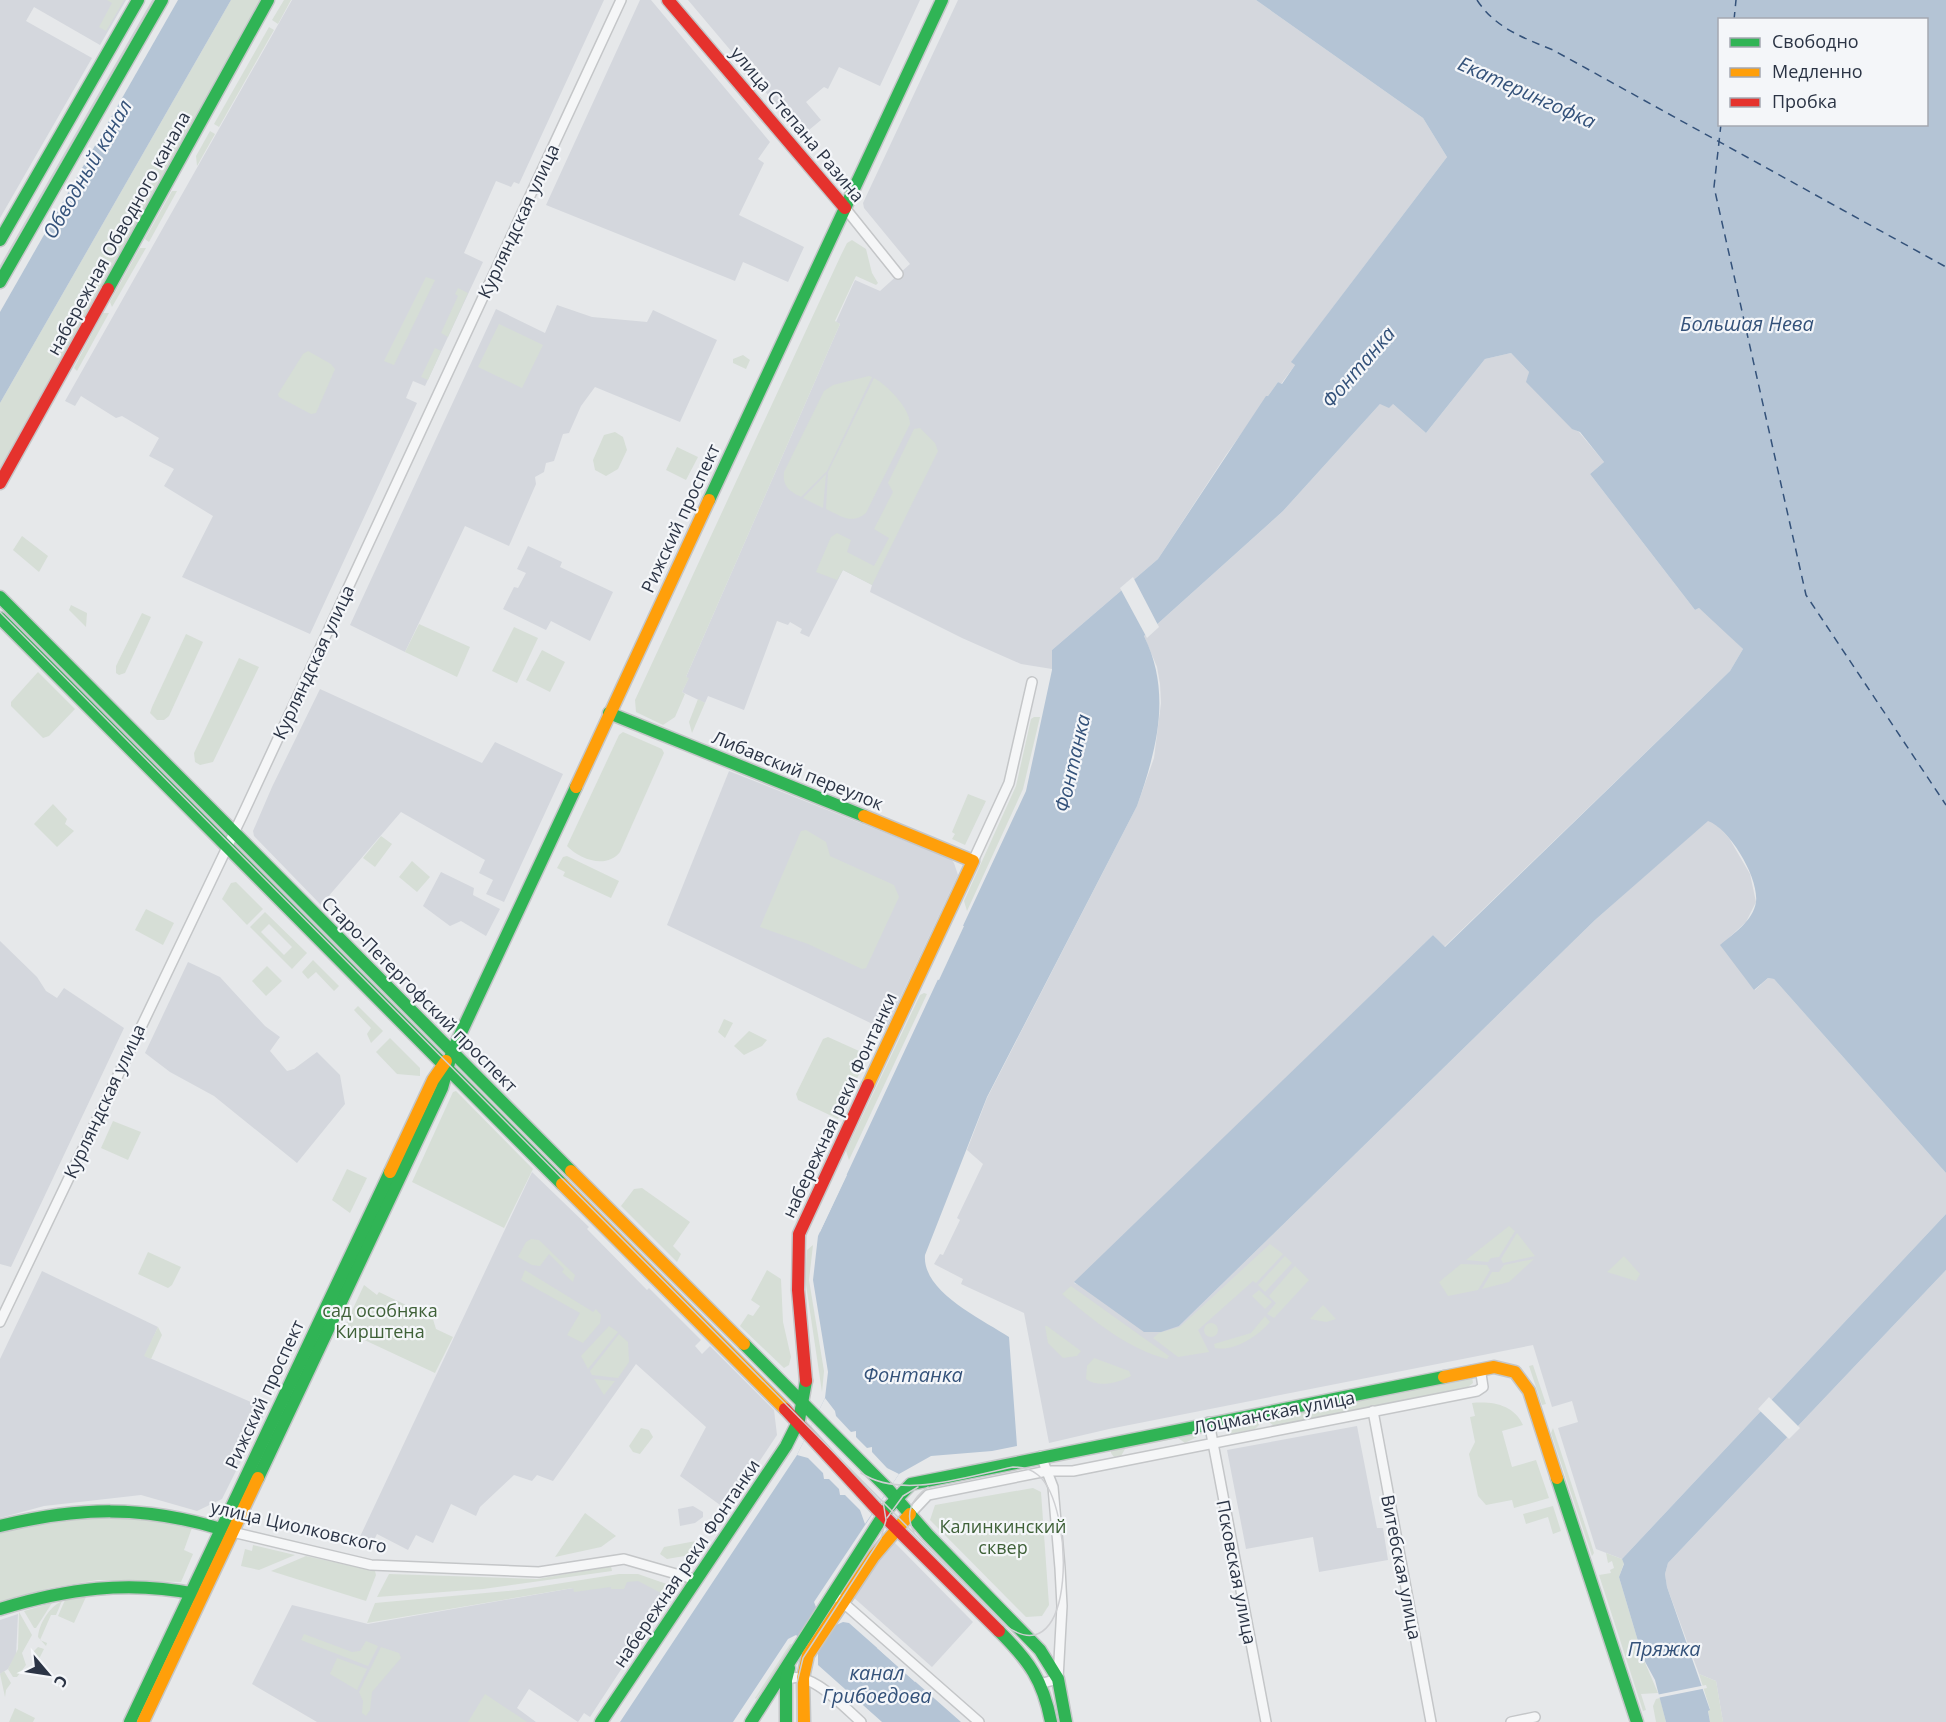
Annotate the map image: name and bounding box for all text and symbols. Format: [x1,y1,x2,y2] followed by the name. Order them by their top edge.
[1718,18,1928,126] legend
[1772,29,1859,53] text: Свободно
[726,41,870,207] street label: улица Степана Разина
[1454,50,1600,134] water label: Екатерингофка
[1772,59,1863,83] text: Медленно
[1772,89,1837,113] text: Пробка
[36,94,138,244] water label: Обводный канал
[41,107,195,359] street label: набережная Обводного канала
[472,140,564,302] street label: Курляндская улица
[1680,310,1814,337] water label: Большая Нева
[1315,321,1401,413] water label: Фонтанка
[635,439,725,596] street label: Рижский проспект
[267,581,359,743] street label: Курляндская улица
[1048,711,1096,815] water label: Фонтанка
[709,725,888,816] street label: Либавский переулок
[317,891,524,1098] street label: Старо-Петергофский проспект
[776,988,902,1222] street label: набережная реки Фонтанки
[58,1020,150,1182] street label: Курляндская улица
[322,1298,438,1343] park label: сад особняка Кирштена
[219,1315,309,1472] street label: Рижский проспект
[863,1361,963,1388] water label: Фонтанка
[1191,1385,1357,1439] street label: Лоцманская улица
[607,1454,765,1672] street label: набережная реки Фонтанки
[1376,1493,1428,1641] street label: Витебская улица
[208,1494,390,1558] street label: улица Циолковского
[1211,1498,1263,1646] street label: Псковская улица
[939,1514,1067,1559] park label: Калинкинский сквер
[1627,1635,1701,1662] water label: Пряжка
[18,1644,78,1704] north arrow
[822,1659,932,1709] water label: канал Грибоедова
[49,1671,73,1691] text: С

